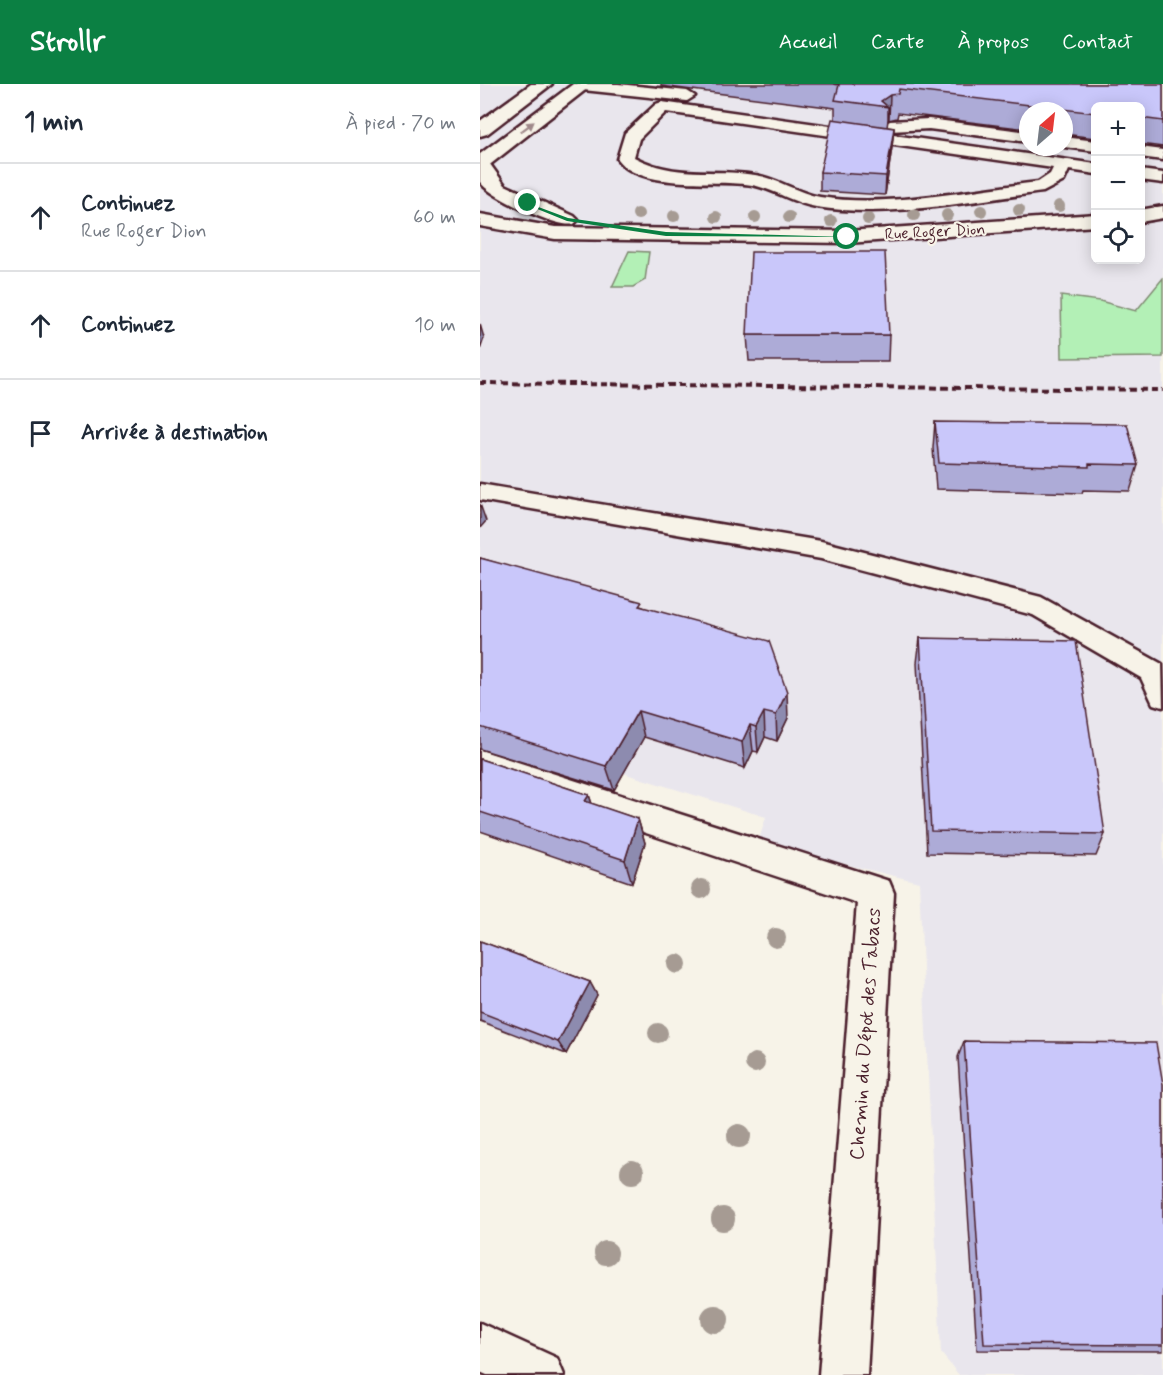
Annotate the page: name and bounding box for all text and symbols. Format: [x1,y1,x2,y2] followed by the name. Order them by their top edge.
[30,24,105,61] text: Strollr
[779,28,838,56] text: Accueil
[871,28,925,56] text: Carte
[958,28,1029,56] text: À propos
[1062,28,1133,56] text: Contact
[1019,102,1073,156] north arrow
[1091,102,1145,264] map controls
[1091,102,1145,156] button: +
[24,106,84,140] text: 1 min
[346,110,456,137] text: À pied · 70 m
[518,121,534,133] one-way arrow
[1091,156,1145,210] button: −
[514,189,540,215] route end
[81,190,175,218] text: Continuez
[24,201,57,234] icon: ahead
[413,204,456,231] text: 60 m
[1091,210,1145,264] button: locate
[81,218,207,245] text: Rue Roger Dion
[884,219,986,246] street label: Rue Roger Dion
[833,223,859,249] route start
[24,309,57,342] icon: ahead
[81,311,175,339] text: Continuez
[414,312,456,339] text: 10 m
[24,417,57,450] icon: arrive
[81,419,268,447] text: Arrivée à destination
[844,907,888,1161] street label: Chemin du Dépot des Tabacs

